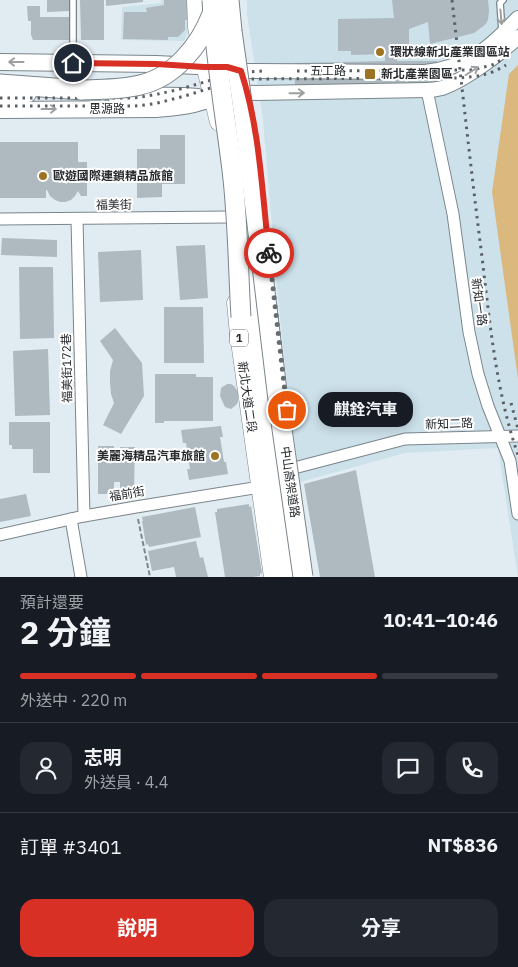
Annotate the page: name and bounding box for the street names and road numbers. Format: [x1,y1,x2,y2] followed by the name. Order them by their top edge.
[310,63,346,78] street label: 五工路
[89,101,125,116] street label: 思源路
[96,197,132,212] street label: 福美街
[469,277,490,327] street label: 新知一路
[230,329,248,346] road number: 1
[58,333,75,403] street label: 福美街172巷
[235,360,260,434] street label: 新北大道二段
[425,415,473,432] street label: 新知二路
[278,445,303,519] street label: 中山高架道路
[108,483,146,504] street label: 福前街

